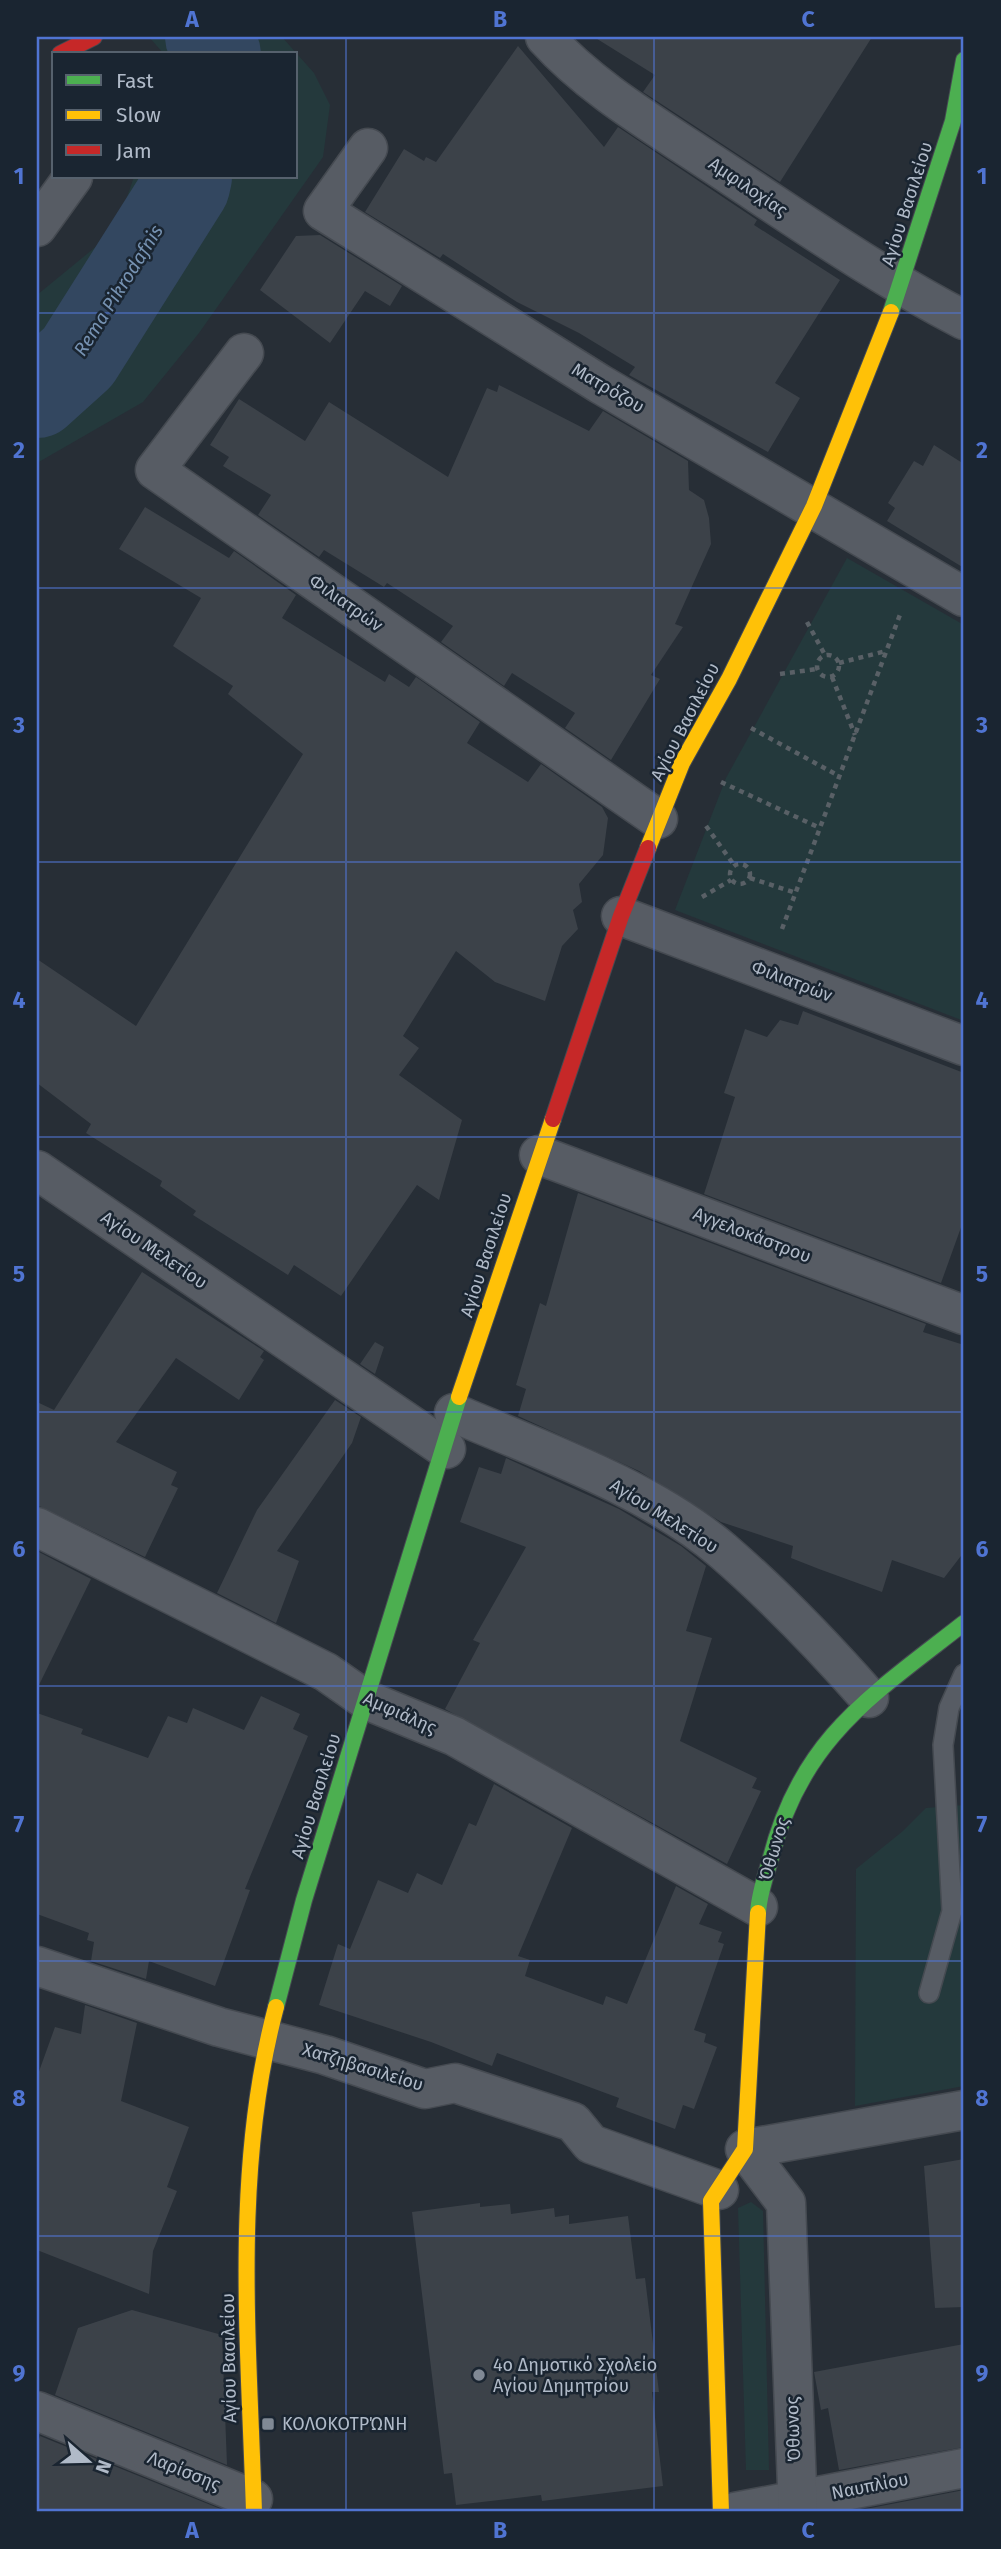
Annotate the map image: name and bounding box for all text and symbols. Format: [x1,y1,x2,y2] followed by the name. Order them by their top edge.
[184,5,199,33] text: A
[493,5,507,33] text: B
[801,5,815,33] text: C
[52,52,298,178] legend
[116,68,154,94] text: Fast
[116,102,161,128] text: Slow
[116,138,152,164] text: Jam
[876,139,938,269] street label: Αγίου Βασιλείου
[704,153,792,222] street label: Αμφιλοχίας
[14,162,24,190] text: 1
[977,162,987,190] text: 1
[69,220,168,360] water label: Rema Pikrodafnis
[568,358,648,418] street label: Ματρόζου
[13,436,25,464] text: 2
[976,436,988,464] text: 2
[305,570,387,636] street label: Φιλιατρών
[646,659,724,785] street label: Αγίου Βασιλείου
[12,711,25,739] text: 3
[975,711,988,739] text: 3
[749,956,836,1007] street label: Φιλιατρών
[13,986,26,1014] text: 4
[976,986,989,1014] text: 4
[455,1190,517,1320] street label: Αγίου Βασιλείου
[690,1202,814,1268] street label: Αγγελοκάστρου
[97,1206,211,1294] street label: Αγίου Μελετίου
[13,1260,25,1288] text: 5
[976,1260,988,1288] text: 5
[606,1474,722,1558] street label: Αγίου Μελετίου
[13,1535,26,1563] text: 6
[976,1535,989,1563] text: 6
[360,1687,440,1739] street label: Αμφιάλης
[287,1731,345,1861] street label: Αγίου Βασιλείου
[14,1810,25,1838] text: 7
[977,1810,988,1838] text: 7
[754,1814,794,1884] street label: Όθωνος
[300,2038,426,2096] street label: Χατζηβασιλείου
[12,2084,26,2112] text: 8
[975,2084,989,2112] text: 8
[217,2293,241,2423] street label: Αγίου Βασιλείου
[493,2354,657,2397] place label: 4ο Δημοτικό Σχολείο Αγίου Δημητρίου
[13,2359,26,2387] text: 9
[976,2359,989,2387] text: 9
[471,2367,487,2383] marker: 4ο Δημοτικό Σχολείο Αγίου Δημητρίου
[781,2395,805,2462] street label: Όθωνος
[282,2413,407,2435] place label: ΚΟΛΟΚΟΤΡΏΝΗ
[260,2416,276,2432] marker: ΚΟΛΟΚΟΤΡΏΝΗ
[52,2426,122,2496] north arrow
[144,2446,224,2496] street label: Λαρίσσης
[91,2457,116,2477] text: N
[830,2468,910,2504] street label: Ναυπλίου
[184,2516,199,2544] text: A
[493,2516,507,2544] text: B
[801,2516,815,2544] text: C

